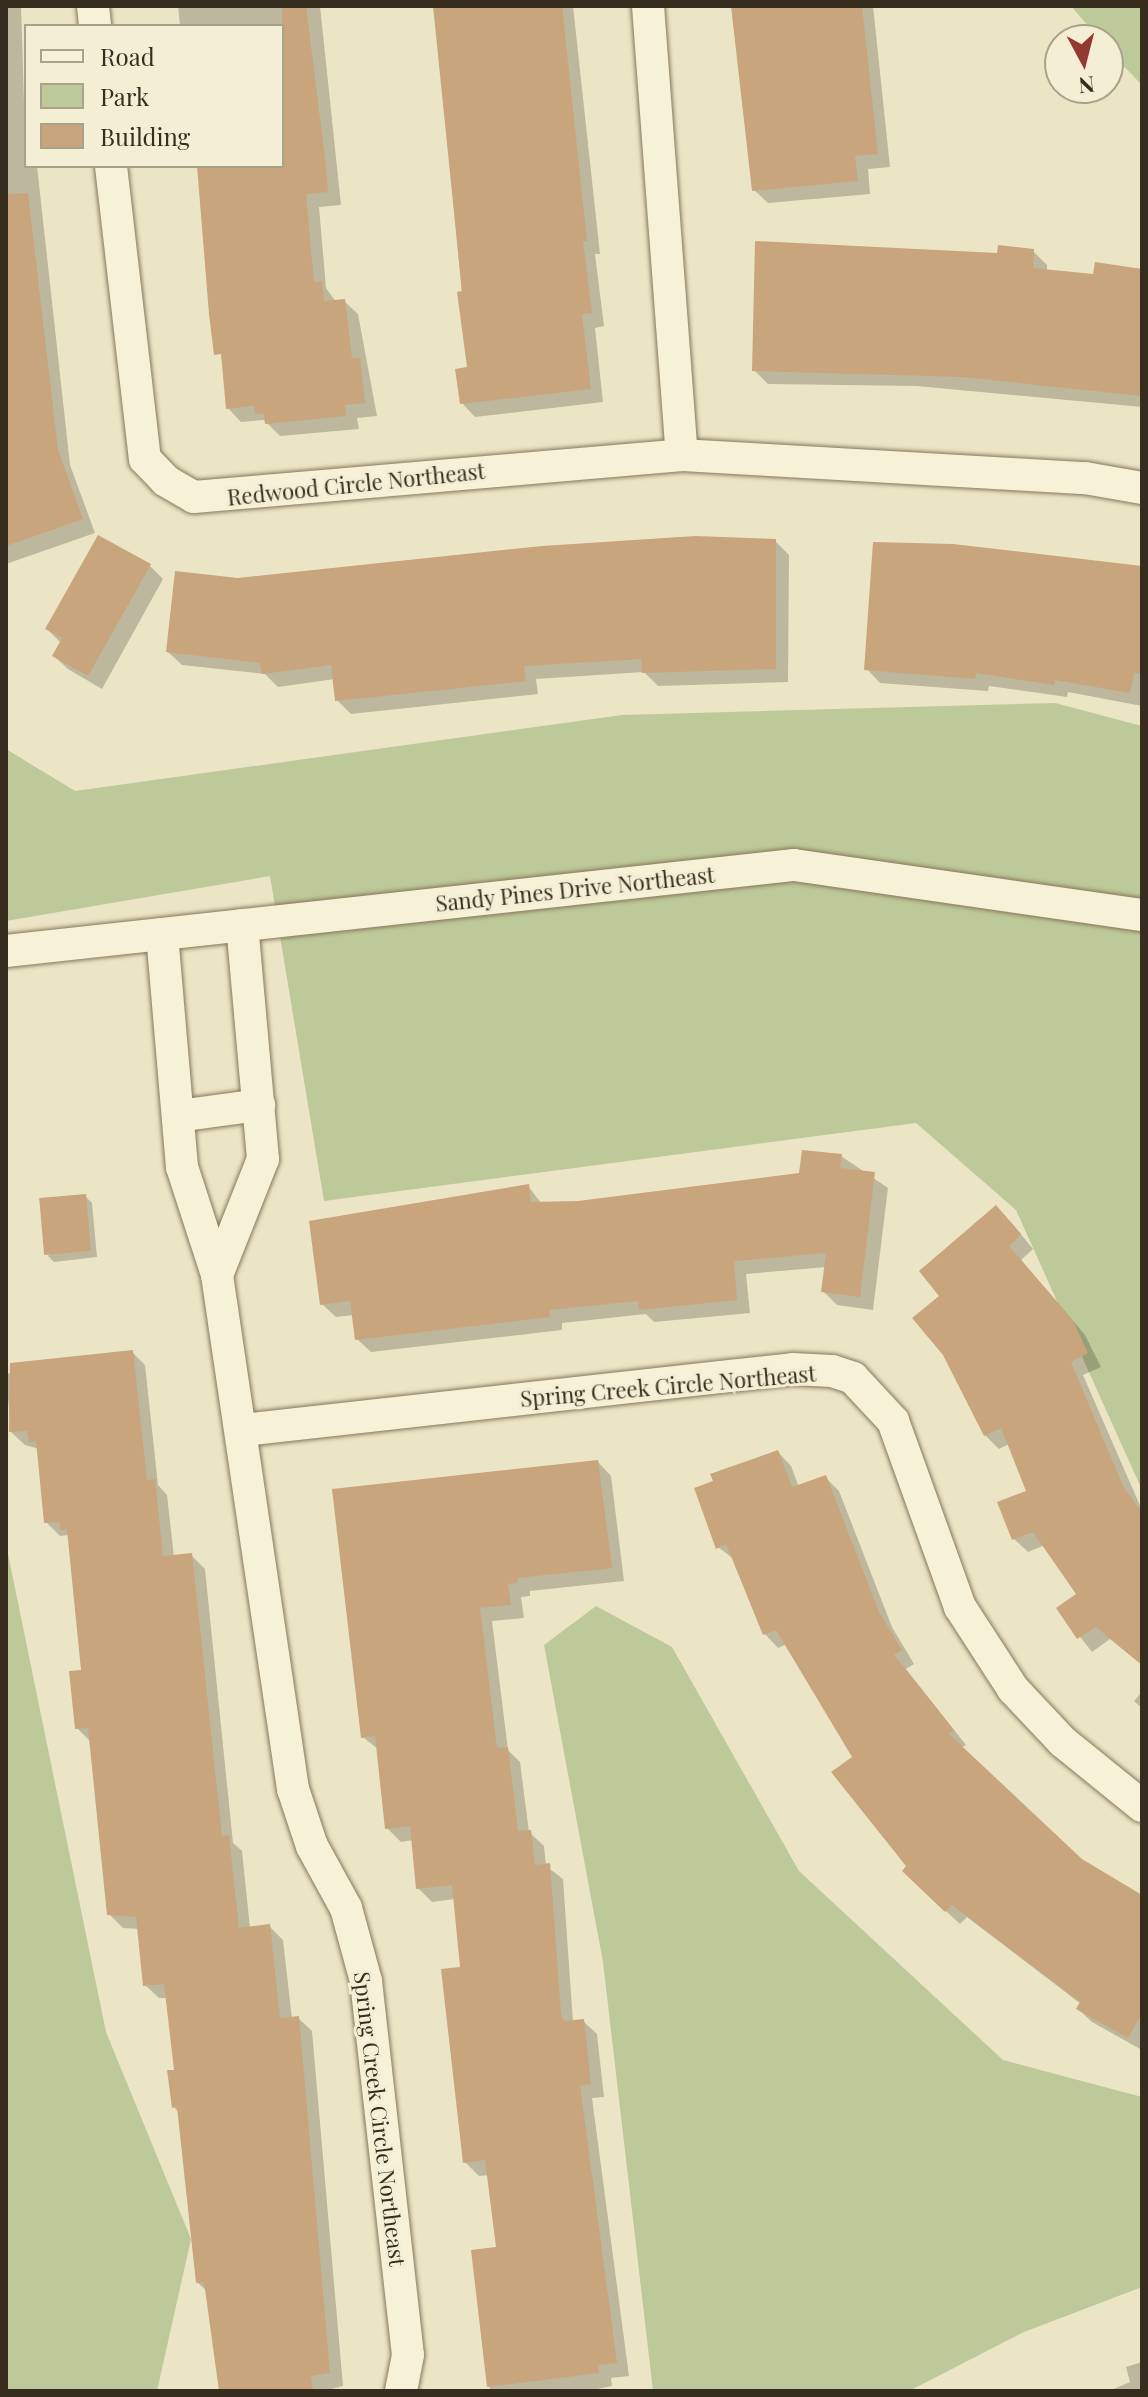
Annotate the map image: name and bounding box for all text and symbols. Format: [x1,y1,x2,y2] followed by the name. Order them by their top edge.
[24,24,284,168] legend
[1044,24,1124,104] north arrow
[100,40,155,72] text: Road
[1077,70,1096,102] text: N
[100,80,149,112] text: Park
[100,120,190,152] text: Building
[226,457,486,511] street label: Redwood Circle Northeast
[434,861,716,917] street label: Sandy Pines Drive Northeast
[519,1360,817,1412] street label: Spring Creek Circle Northeast
[349,1970,411,2268] street label: Spring Creek Circle Northeast

